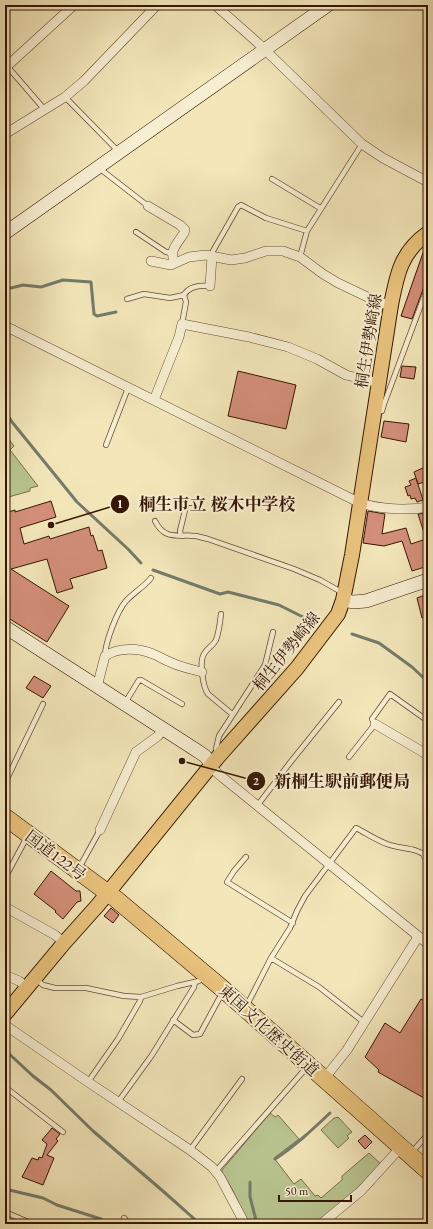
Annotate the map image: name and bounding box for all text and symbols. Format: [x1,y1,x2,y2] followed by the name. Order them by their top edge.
[351,292,386,390] street label: 桐生伊勢崎線
[110,489,303,518] callout: 桐生市立 桜木中学校
[138,493,296,515] text: 桐生市立 桜木中学校
[117,496,123,512] text: 1
[248,607,325,695] street label: 桐生伊勢崎線
[246,767,418,796] callout: 新桐生駅前郵便局
[274,770,410,792] text: 新桐生駅前郵便局
[253,773,260,789] text: 2
[21,826,90,885] street label: 国道122号
[214,980,323,1081] street label: 東国文化歴史街道
[279,1177,351,1203] scale bar
[285,1183,309,1199] text: 50 m

